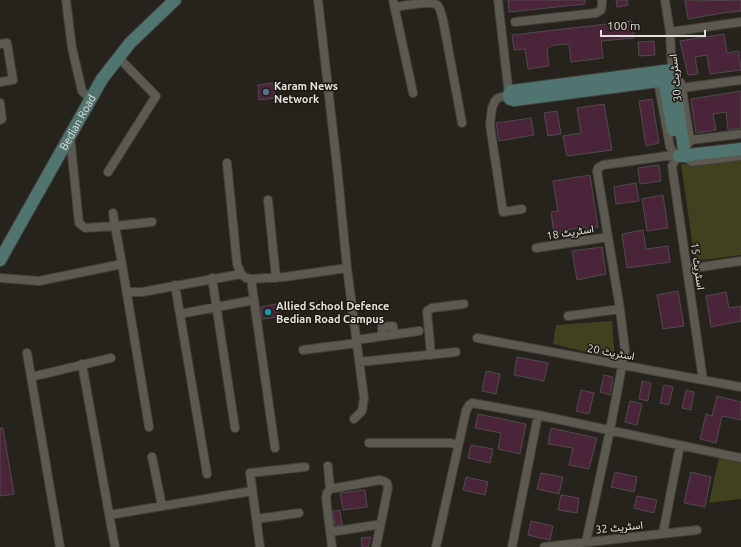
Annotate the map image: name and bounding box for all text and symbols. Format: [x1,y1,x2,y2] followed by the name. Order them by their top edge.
[601,12,705,38] scale bar
[607,19,640,32] text: 100 m
[667,54,684,102] street label: اسٹریٹ 30
[274,80,338,105] place label: Karam News Network
[261,87,271,97] marker: Karam News Network
[57,92,98,152] street label: Bedian Road
[545,222,595,243] street label: اسٹریٹ 18
[688,242,707,291] street label: اسٹریٹ 15
[276,300,389,325] place label: Allied School Defence Bedian Road Campus
[263,307,273,317] marker: Allied School Defence Bedian Road Campus
[586,342,636,363] street label: اسٹریٹ 20
[595,519,643,536] street label: اسٹریٹ 32

